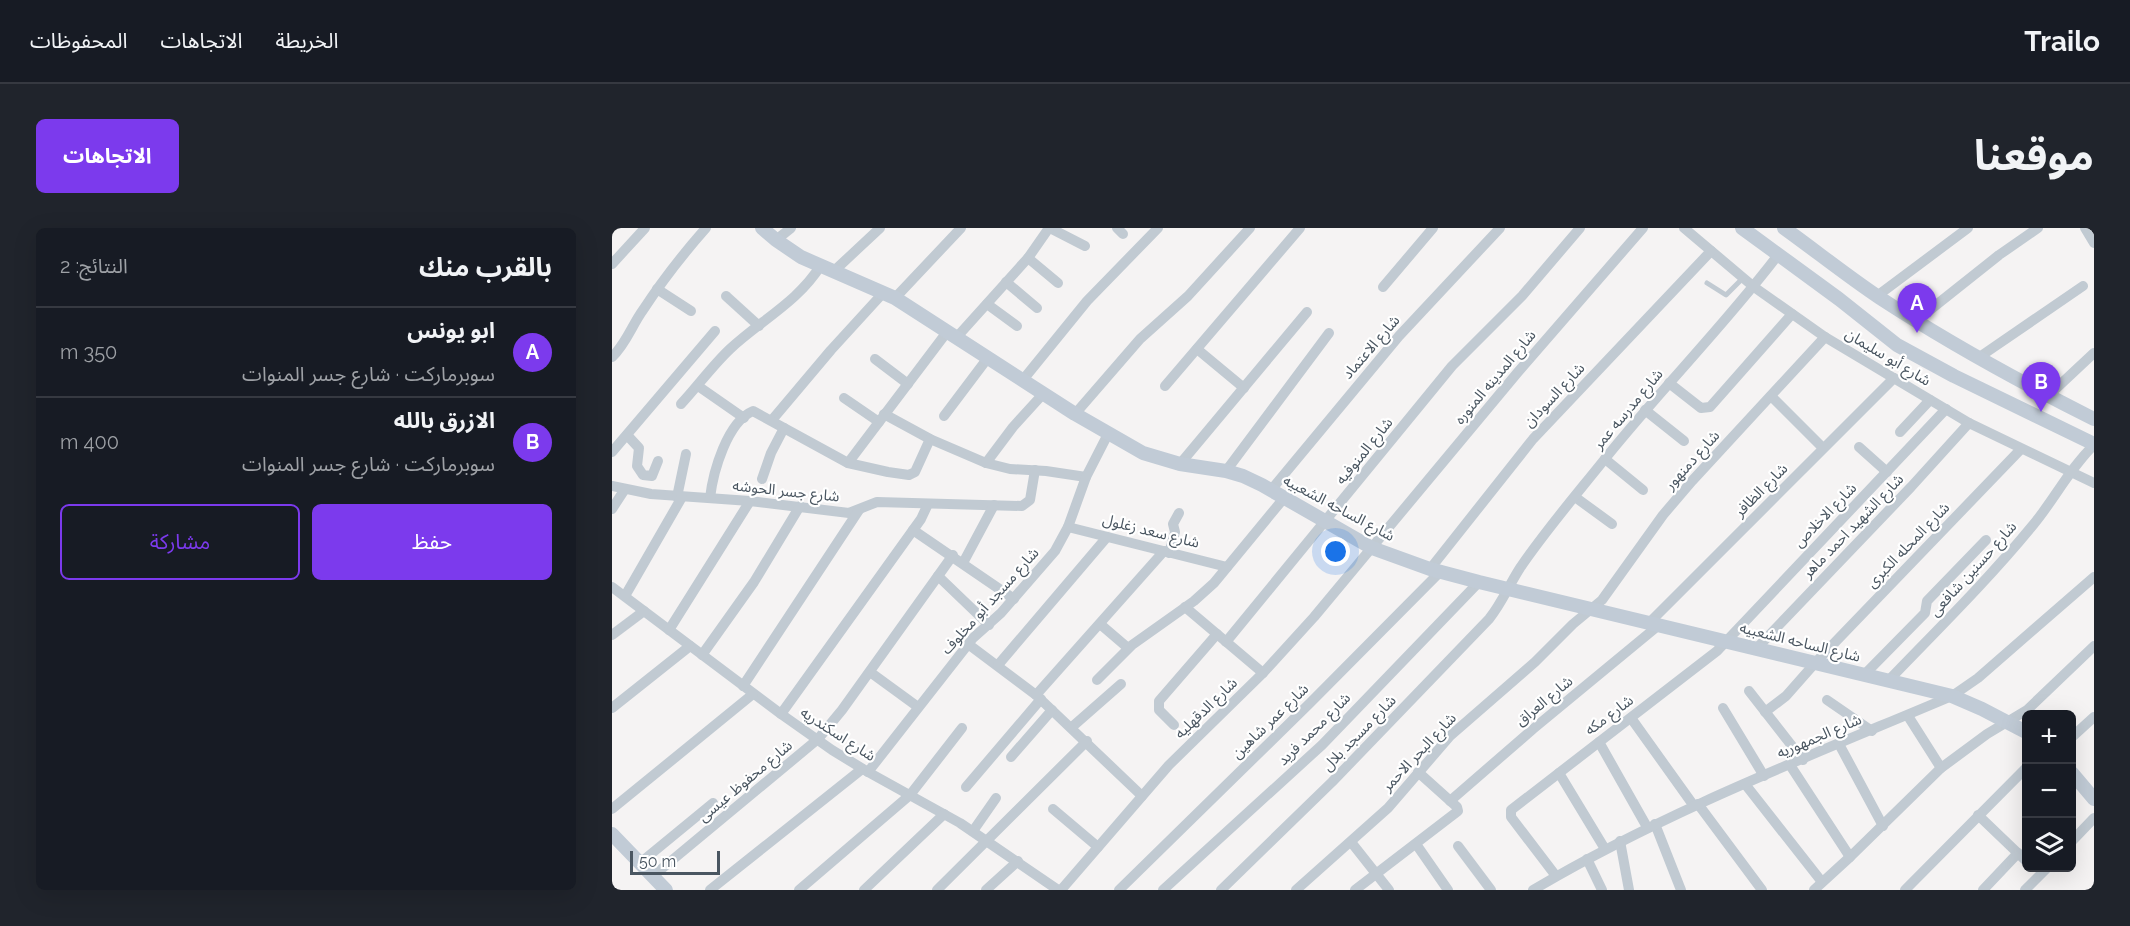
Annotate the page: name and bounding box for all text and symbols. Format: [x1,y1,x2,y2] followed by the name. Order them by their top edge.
[2024,25,2100,58] text: Trailo
[30,28,127,53] text: المحفوظات
[160,28,242,53] text: الاتجاهات
[275,28,338,53] text: الخريطة
[36,119,179,193] button: الاتجاهات
[1974,131,2094,180] text: موقعنا
[419,252,552,282] text: بالقرب منك
[60,254,128,278] text: النتائج: 2
[1898,284,1936,333] pin: A
[1338,311,1406,385] street label: شارع الاعتماد
[407,317,495,343] text: ابو يونس
[1840,324,1934,392] street label: شارع أبو سليمان
[1450,326,1542,430] street label: شارع المدينه المنوره
[60,340,117,364] text: 350 m
[526,340,539,364] text: A
[1520,359,1591,433] street label: شارع السودان
[242,362,495,386] text: سوبرماركت · شارع جسر المنوات
[2022,362,2060,412] pin: B
[1589,365,1669,455] street label: شارع مدرسه عمر
[394,407,495,433] text: الازرق بالله
[1332,414,1399,490] street label: شارع المنوفيه
[1660,427,1726,496] street label: شارع دمنهور
[60,430,119,454] text: 400 m
[526,430,539,454] text: B
[242,452,495,476] text: سوبرماركت · شارع جسر المنوات
[1730,459,1794,523] street label: شارع الظافر
[1798,470,1910,585] street label: شارع الشهيد احمد ماهر
[1279,471,1398,548] street label: شارع الساحه الشعبيه
[731,476,841,509] street label: شارع جسر الحوشه
[1790,479,1863,553] street label: شارع الاخلاص
[1863,498,1956,594] street label: شارع المحله الكبرى
[60,504,300,580] button: مشاركة
[312,504,552,580] button: حفظ
[1100,510,1201,555] street label: شارع سعد زغلول
[1926,518,2023,622] street label: شارع حسنين شافعى
[1321,537,1350,566] your location
[937,544,1045,660] street label: شارع مسجد أبو مخلوف
[1737,618,1862,669] street label: شارع الساحه الشعبيه
[1512,672,1578,732] street label: شارع العراق
[1171,674,1243,744] street label: شارع الدقهليه
[1228,680,1315,764] street label: شارع عمر شاهين
[1274,689,1356,771] street label: شارع محمد فريد
[1318,691,1402,777] street label: شارع مسجد بلال
[1581,691,1639,741] street label: شارع مكه
[795,703,879,768] street label: شارع اسكندريه
[1377,709,1462,798] street label: شارع البحر الاحمر
[1774,710,1865,765] street label: شارع الجمهوريه
[2022,710,2076,872] map controls
[2022,710,2076,764] button: +
[694,736,798,828] street label: شارع محفوظ عيسى
[2022,764,2076,818] button: −
[2022,818,2076,872] button: layers
[630,848,720,876] scale bar
[639,852,676,871] text: 50 m

